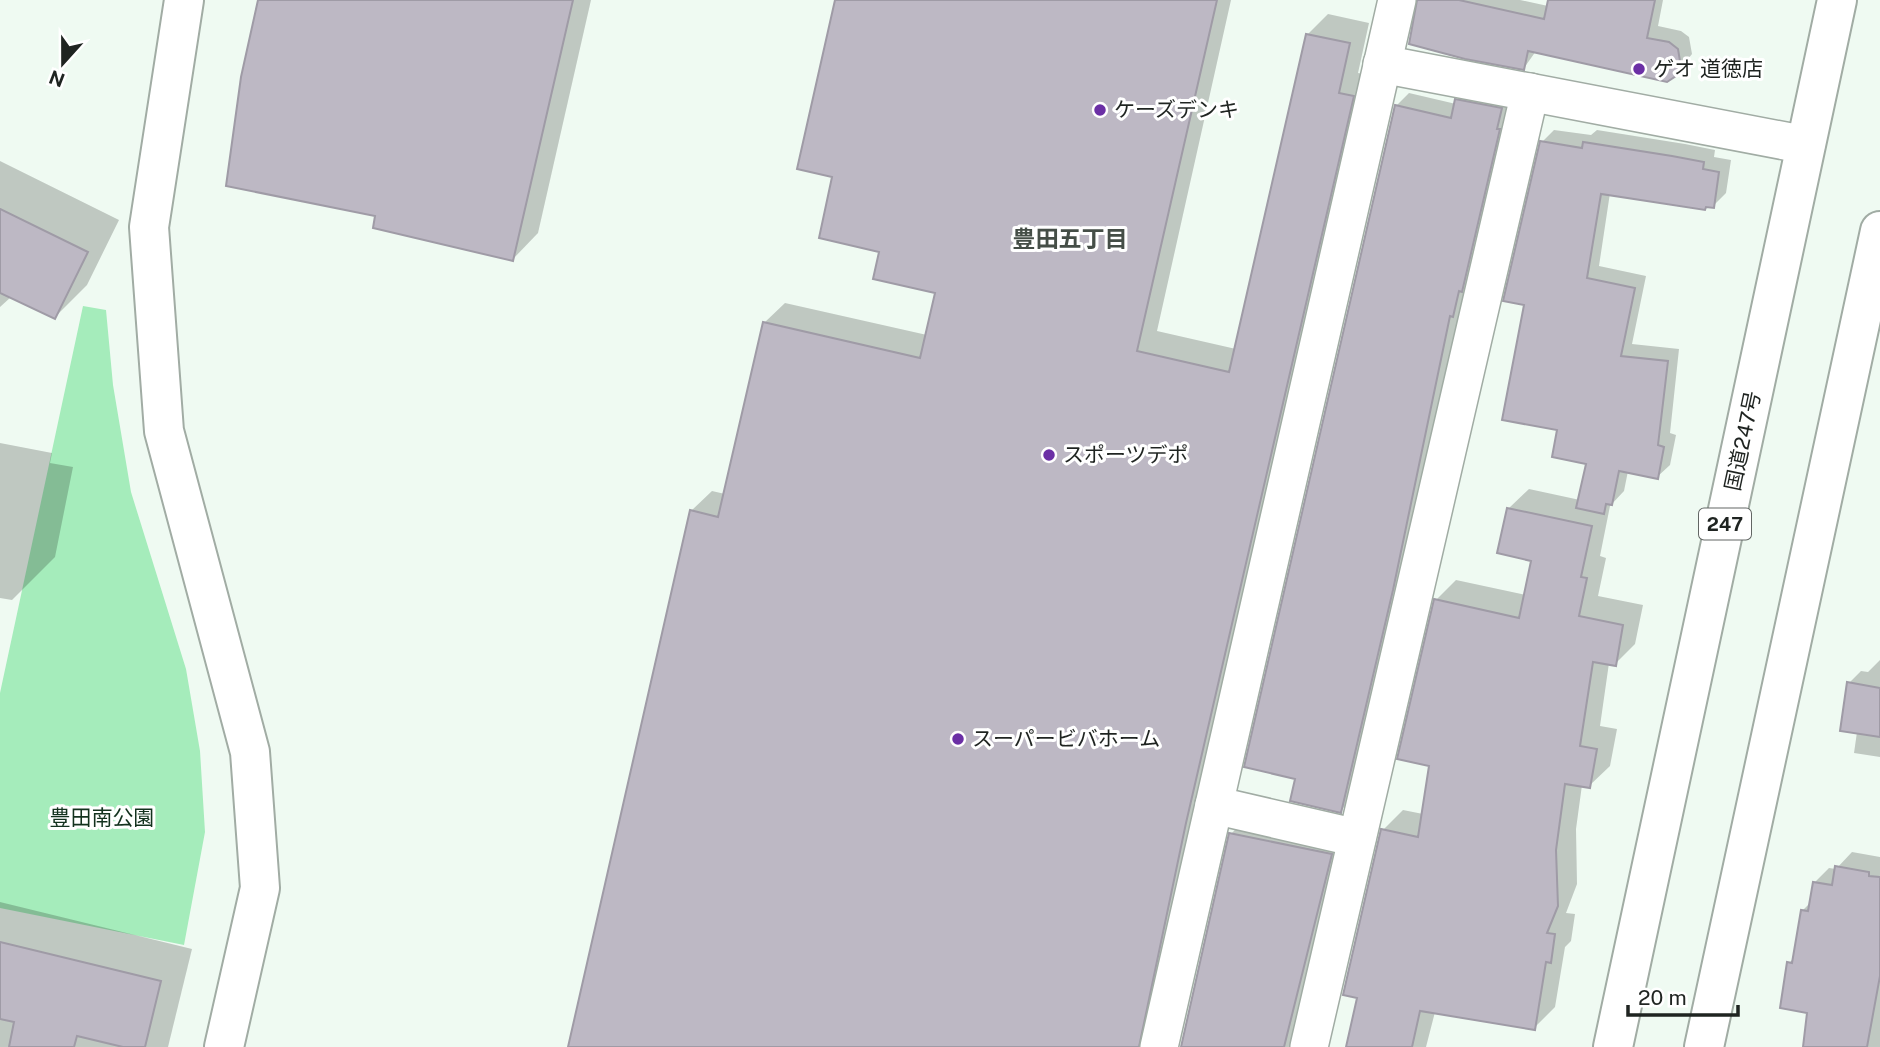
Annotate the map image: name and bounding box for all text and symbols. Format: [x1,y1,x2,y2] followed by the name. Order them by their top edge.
[28,28,98,98] north arrow
[1653,56,1763,81] place label: ゲオ 道徳店
[1631,61,1647,77] marker: ゲオ 道徳店
[46,66,68,92] text: N
[1114,97,1239,122] place label: ケーズデンキ
[1092,102,1108,118] marker: ケーズデンキ
[1013,225,1128,252] district label: 豊田五丁目
[1720,389,1765,493] street label: 国道247号
[1063,442,1189,467] place label: スポーツデポ
[1041,447,1057,463] marker: スポーツデポ
[1699,509,1751,540] road number: 247
[972,726,1160,751] place label: スーパービバホーム
[950,731,966,747] marker: スーパービバホーム
[50,805,155,830] park label: 豊田南公園
[1628,974,1738,1018] scale bar
[1638,985,1687,1010] text: 20 m

